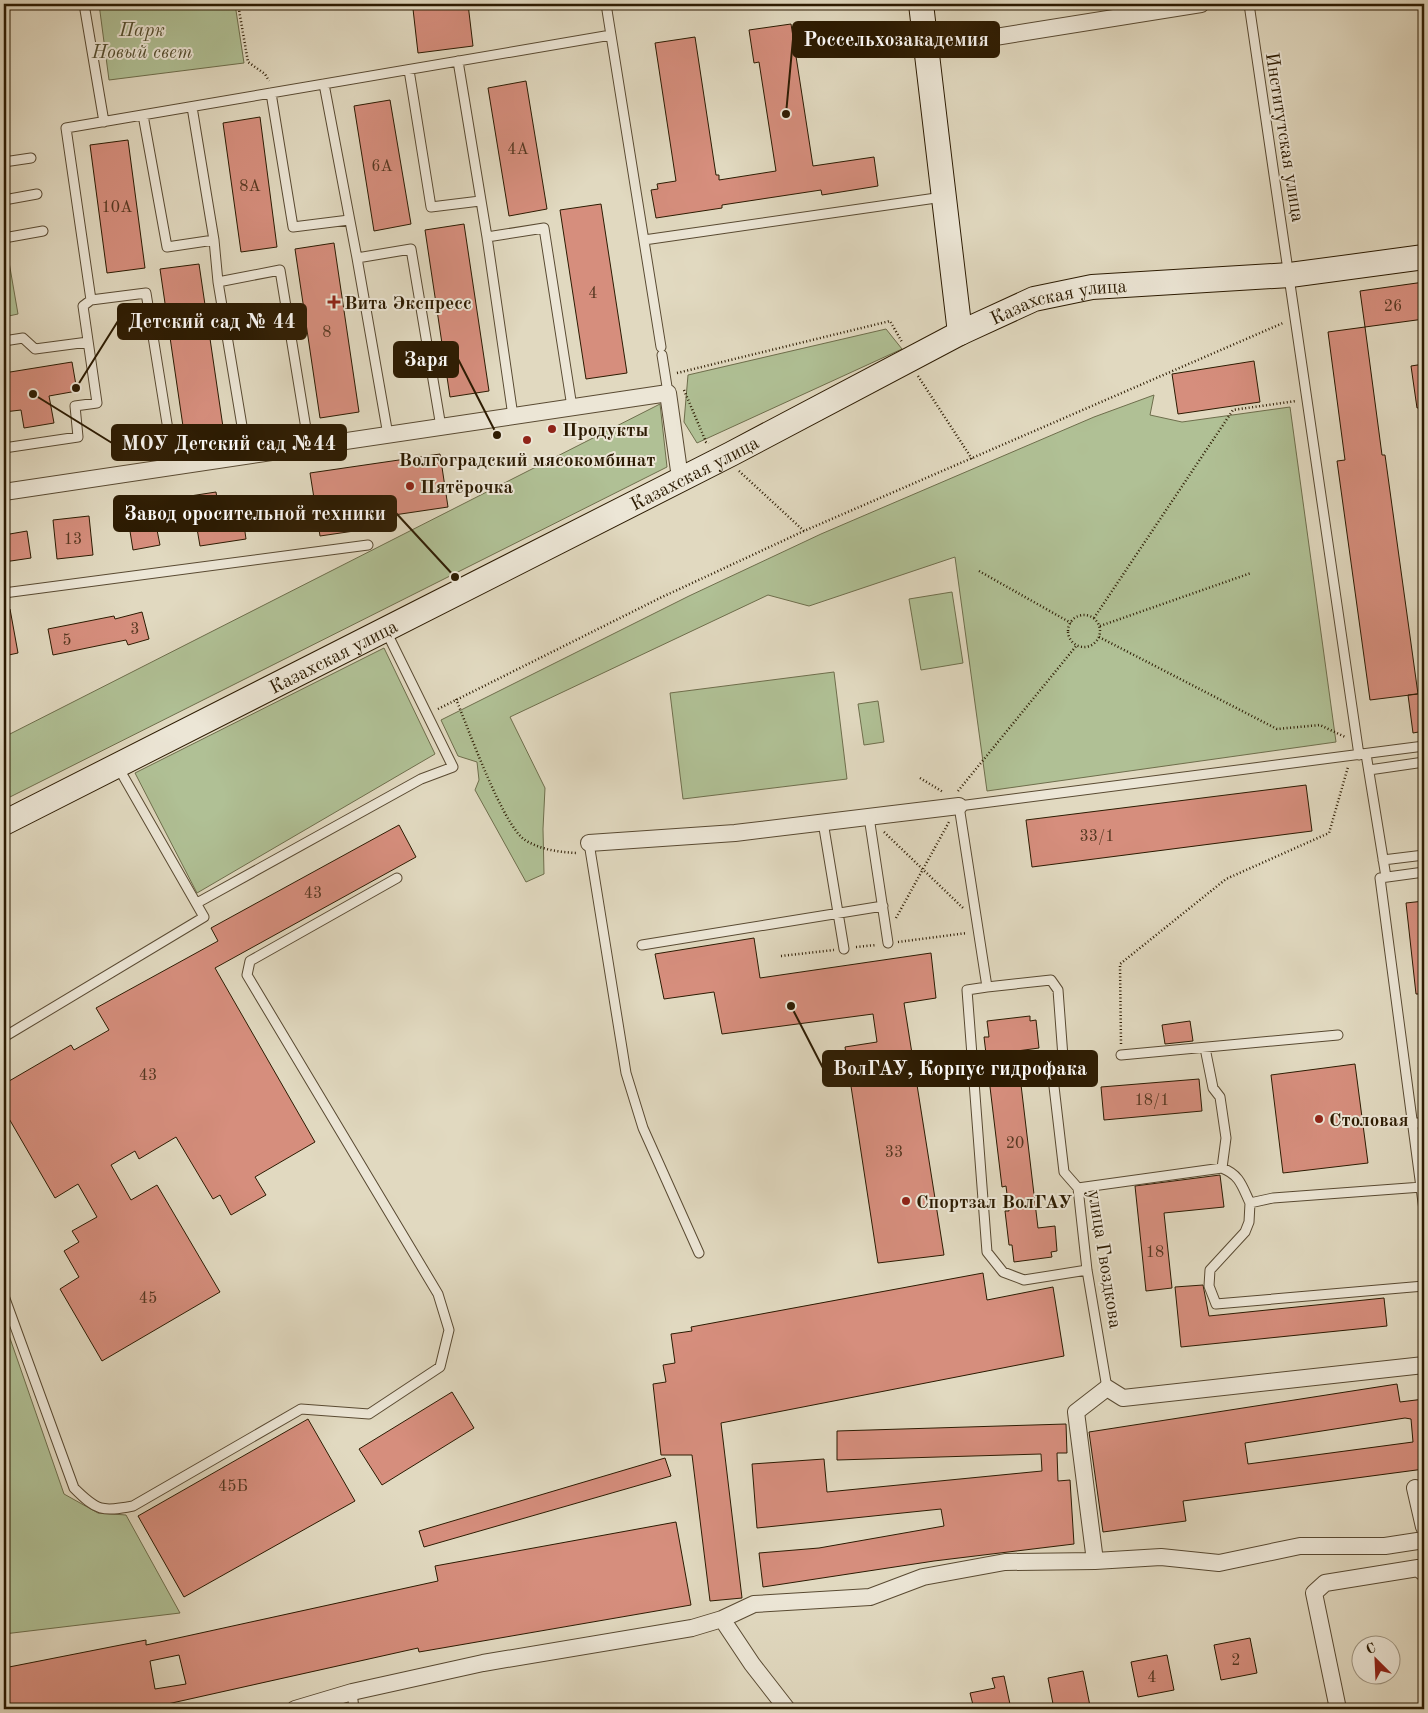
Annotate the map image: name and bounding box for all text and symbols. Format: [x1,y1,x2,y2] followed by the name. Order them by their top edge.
[91,22,192,63] park label: Парк Новый свет
[793,22,999,57] callout: Россельхозакадемия
[803,31,989,51] text: Россельхозакадемия
[1261,51,1306,224] street label: Институтская улица
[507,142,529,158] house number: 4А
[371,159,393,175] house number: 6А
[239,179,261,195] house number: 8А
[102,200,132,216] house number: 10А
[988,278,1128,330] street label: Казахская улица
[588,286,598,302] house number: 4
[344,295,472,314] place label: Вита Экспресс
[328,296,340,308] marker: Вита Экспресс
[1384,299,1402,315] house number: 26
[118,304,306,339] callout: Детский сад № 44
[128,313,296,333] text: Детский сад № 44
[322,325,332,341] house number: 8
[394,342,458,377] callout: Заря
[404,351,448,371] text: Заря
[562,422,649,441] place label: Продукты
[546,423,558,435] marker: Продукты
[112,425,346,460] callout: МОУ Детский сад №44
[521,434,533,446] marker: Волгоградский мясокомбинат
[628,434,763,515] street label: Казахская улица
[122,435,336,455] text: МОУ Детский сад №44
[398,452,656,471] place label: Волгоградский мясокомбинат
[420,479,514,498] place label: Пятёрочка
[404,480,416,492] marker: Пятёрочка
[114,496,396,531] callout: Завод оросительной техники
[124,505,386,525] text: Завод оросительной техники
[64,532,82,548] house number: 13
[267,617,402,699] street label: Казахская улица
[130,622,140,638] house number: 3
[62,633,72,649] house number: 5
[1079,829,1115,845] house number: 33/1
[304,886,322,902] house number: 43
[823,1051,1097,1086] callout: ВолГАУ, Корпус гидрофака
[833,1060,1087,1080] text: ВолГАУ, Корпус гидрофака
[139,1068,157,1084] house number: 43
[1134,1093,1170,1109] house number: 18/1
[1329,1112,1409,1131] place label: Столовая
[1313,1113,1325,1125] marker: Столовая
[1006,1136,1024,1152] house number: 20
[885,1145,903,1161] house number: 33
[1083,1189,1124,1331] street label: улица Гвоздкова
[916,1194,1073,1213] place label: Спортзал ВолГАУ
[900,1195,912,1207] marker: Спортзал ВолГАУ
[1146,1245,1164,1261] house number: 18
[139,1291,157,1307] house number: 45
[218,1479,248,1495] house number: 45Б
[1350,1636,1400,1686] north arrow
[1364,1641,1378,1657] text: С
[1231,1653,1241,1669] house number: 2
[1147,1670,1157,1686] house number: 4

